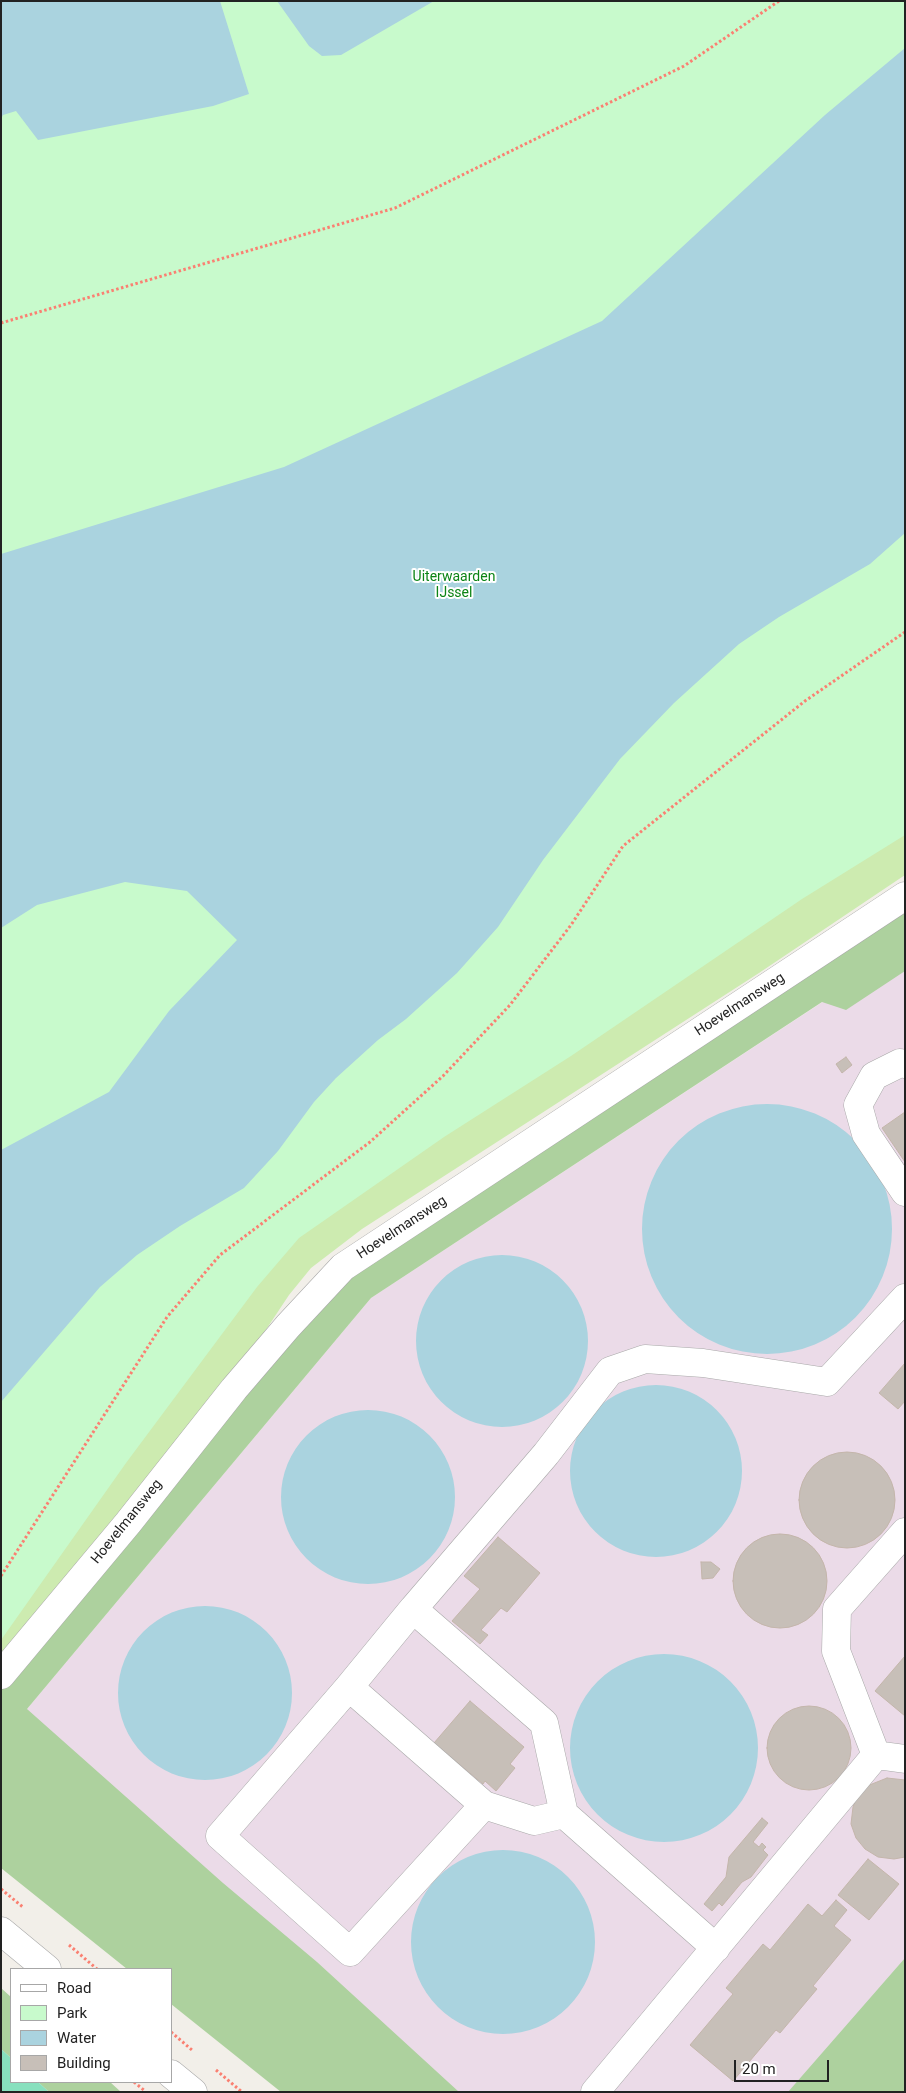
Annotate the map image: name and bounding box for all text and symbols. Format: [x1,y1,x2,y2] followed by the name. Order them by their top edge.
[413,569,495,602] park label: Uiterwaarden IJssel
[692,970,788,1040] street label: Hoevelmansweg
[354,1193,450,1263] street label: Hoevelmansweg
[88,1477,166,1567] street label: Hoevelmansweg
[10,1968,172,2083] legend
[57,1979,91,1997] text: Road
[57,2004,87,2022] text: Park
[57,2029,96,2047] text: Water
[736,2050,831,2082] scale bar
[57,2054,111,2072] text: Building
[742,2060,776,2078] text: 20 m

